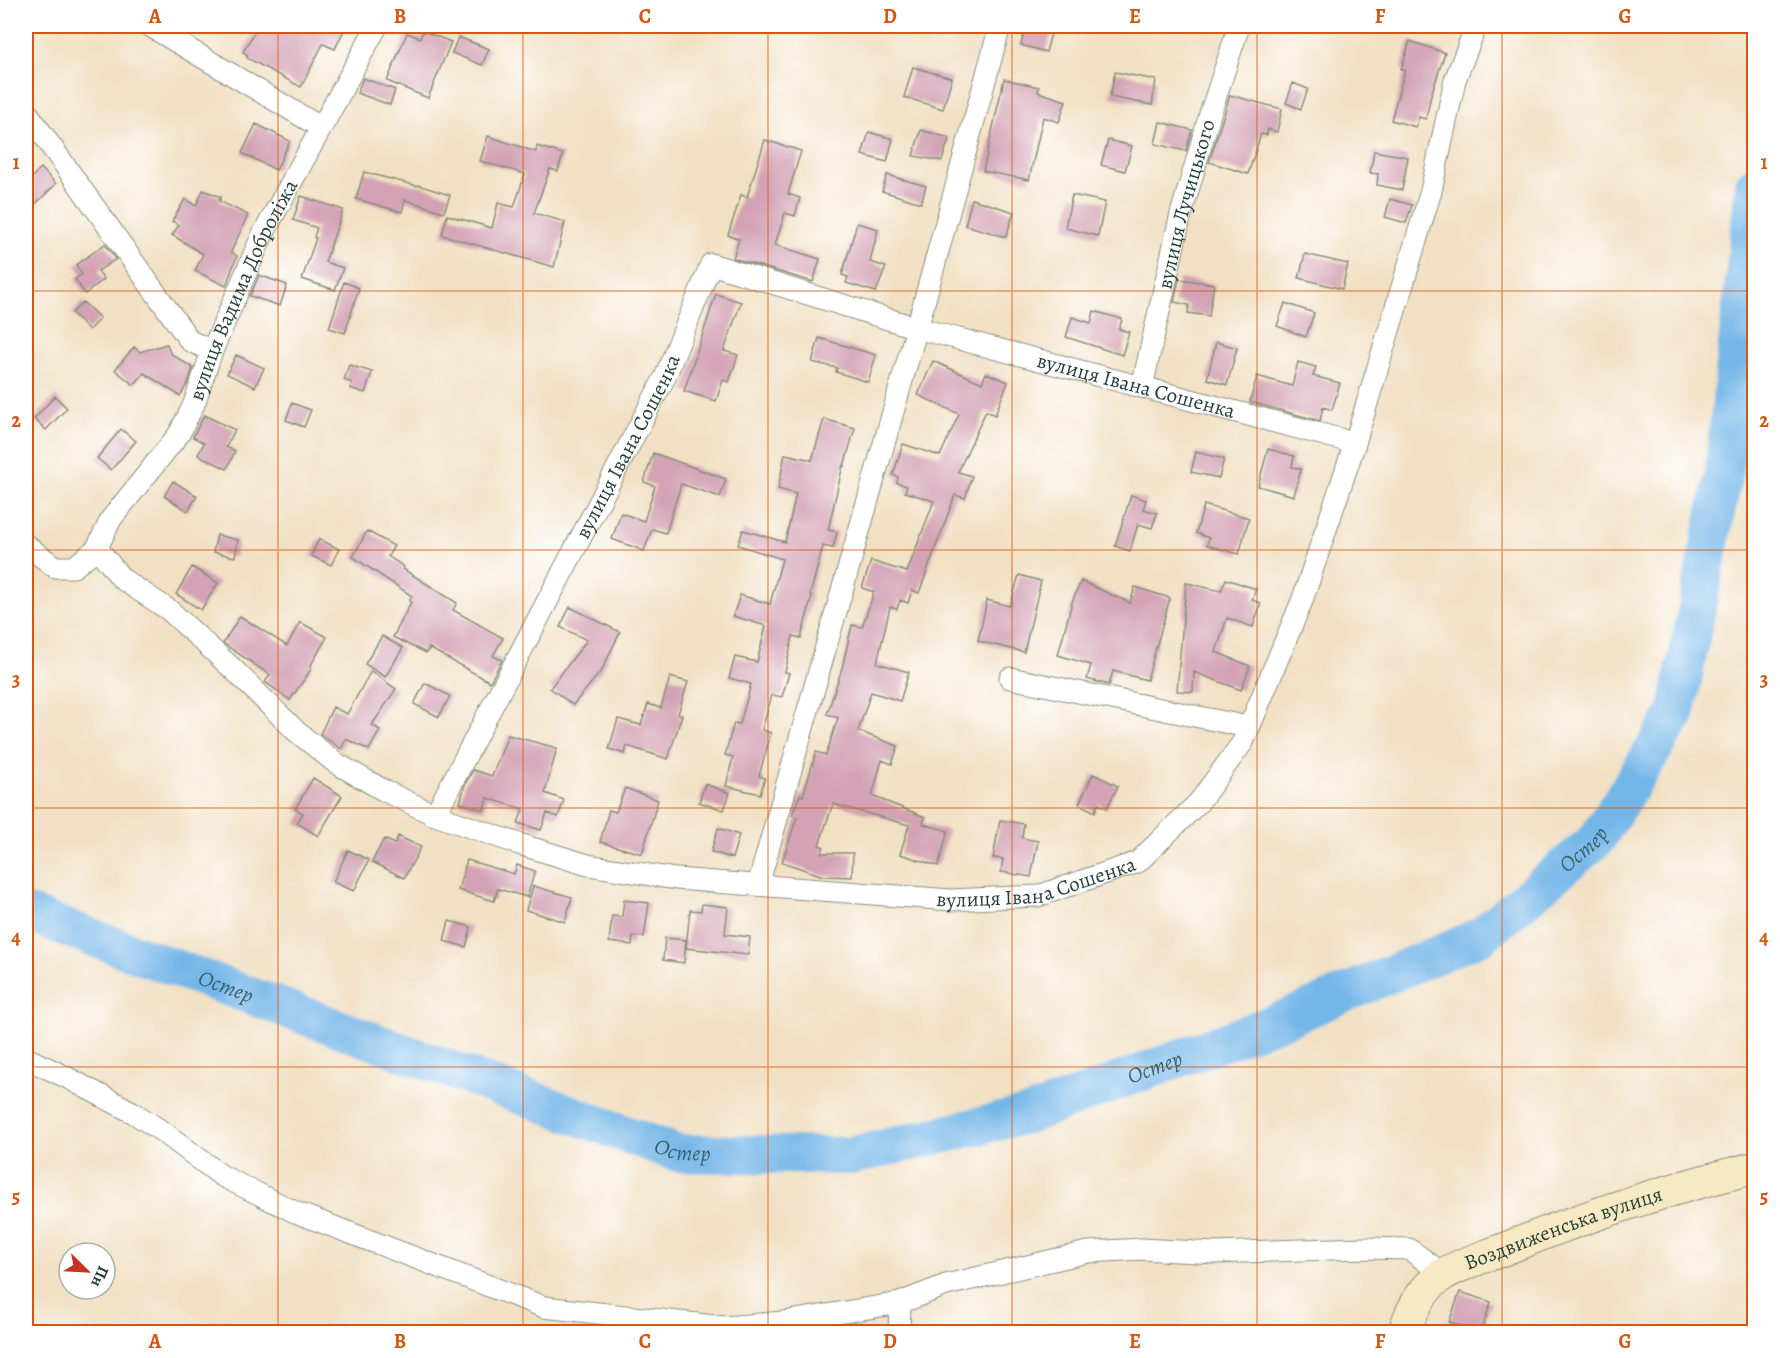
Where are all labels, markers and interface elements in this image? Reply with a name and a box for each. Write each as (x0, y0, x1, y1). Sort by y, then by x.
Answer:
text: A (148, 3, 162, 30)
text: B (394, 3, 406, 30)
text: C (639, 3, 651, 30)
text: D (883, 3, 897, 30)
text: E (1129, 3, 1141, 30)
text: F (1375, 3, 1386, 30)
text: G (1618, 3, 1632, 30)
street label: вулиця Лучицького (1150, 116, 1222, 292)
text: 1 (12, 149, 20, 176)
text: 1 (1760, 149, 1768, 176)
street label: вулиця Вадима Доброліжа (182, 174, 304, 404)
street label: вулиця Івана Сошенка (1034, 346, 1239, 425)
street label: вулиця Івана Сошенка (569, 350, 687, 543)
text: 2 (11, 407, 21, 434)
text: 2 (1759, 407, 1769, 434)
text: 3 (12, 666, 20, 693)
text: 3 (1760, 666, 1768, 693)
water label: Остер (1553, 821, 1616, 880)
street label: вулиця Івана Сошенка (935, 850, 1140, 914)
text: 4 (11, 924, 21, 951)
text: 4 (1759, 924, 1769, 951)
water label: Остер (194, 963, 258, 1011)
water label: Остер (1123, 1044, 1187, 1092)
water label: Остер (650, 1131, 711, 1169)
street label: Воздвиженська вулиця (1460, 1180, 1666, 1277)
text: 5 (12, 1183, 20, 1210)
text: 5 (1760, 1183, 1768, 1210)
north arrow (57, 1241, 117, 1301)
text: Пн (85, 1263, 114, 1291)
text: A (148, 1328, 162, 1355)
text: B (394, 1328, 406, 1355)
text: C (639, 1328, 651, 1355)
text: D (883, 1328, 897, 1355)
text: E (1129, 1328, 1141, 1355)
text: F (1375, 1328, 1386, 1355)
text: G (1618, 1328, 1632, 1355)

